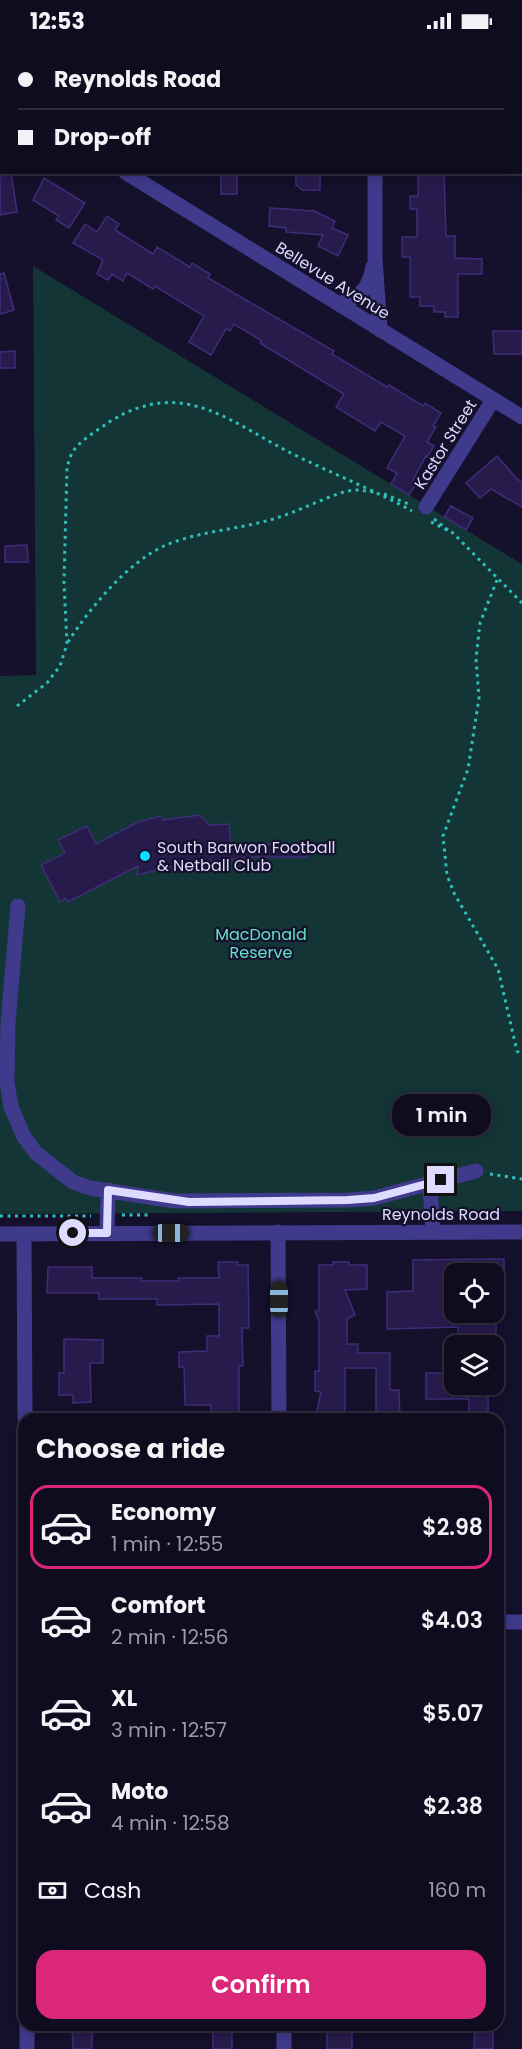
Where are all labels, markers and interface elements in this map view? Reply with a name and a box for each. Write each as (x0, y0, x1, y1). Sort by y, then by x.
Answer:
text: 12:53 (30, 6, 85, 37)
text: Reynolds Road (54, 64, 221, 95)
text: Drop-off (54, 122, 151, 153)
street label: Bellevue Avenue (271, 236, 394, 325)
street label: Kastor Street (409, 395, 482, 494)
place label: South Barwon Football & Netball Club (157, 836, 336, 877)
marker: South Barwon Football & Netball Club (138, 849, 152, 863)
park label: MacDonald Reserve (215, 923, 307, 964)
callout: 1 min (392, 1093, 490, 1135)
text: 1 min (416, 1101, 467, 1129)
route end (427, 1166, 454, 1193)
street label: Reynolds Road (382, 1203, 500, 1226)
route start (59, 1219, 86, 1246)
car (153, 1224, 189, 1242)
map controls (444, 1263, 504, 1395)
button: locate (444, 1263, 504, 1323)
car (270, 1281, 288, 1317)
button: layers (444, 1335, 504, 1395)
text: Choose a ride (36, 1430, 225, 1467)
text: Economy (111, 1497, 216, 1528)
icon: car (39, 1500, 93, 1554)
text: $2.98 (422, 1512, 483, 1543)
text: 1 min · 12:55 (111, 1530, 223, 1558)
text: Comfort (111, 1590, 205, 1621)
icon: car (39, 1593, 93, 1647)
text: $4.03 (421, 1605, 483, 1636)
text: 2 min · 12:56 (111, 1623, 229, 1651)
text: XL (111, 1683, 137, 1714)
icon: car (39, 1686, 93, 1740)
text: $5.07 (422, 1698, 483, 1729)
text: 3 min · 12:57 (111, 1716, 227, 1744)
text: Moto (111, 1776, 168, 1807)
icon: car (39, 1779, 93, 1833)
text: $2.38 (423, 1791, 483, 1822)
text: 4 min · 12:58 (111, 1809, 230, 1837)
icon: cash (36, 1874, 69, 1907)
text: Cash (84, 1875, 141, 1906)
text: 160 m (428, 1876, 486, 1904)
button: Confirm (36, 1950, 486, 2019)

